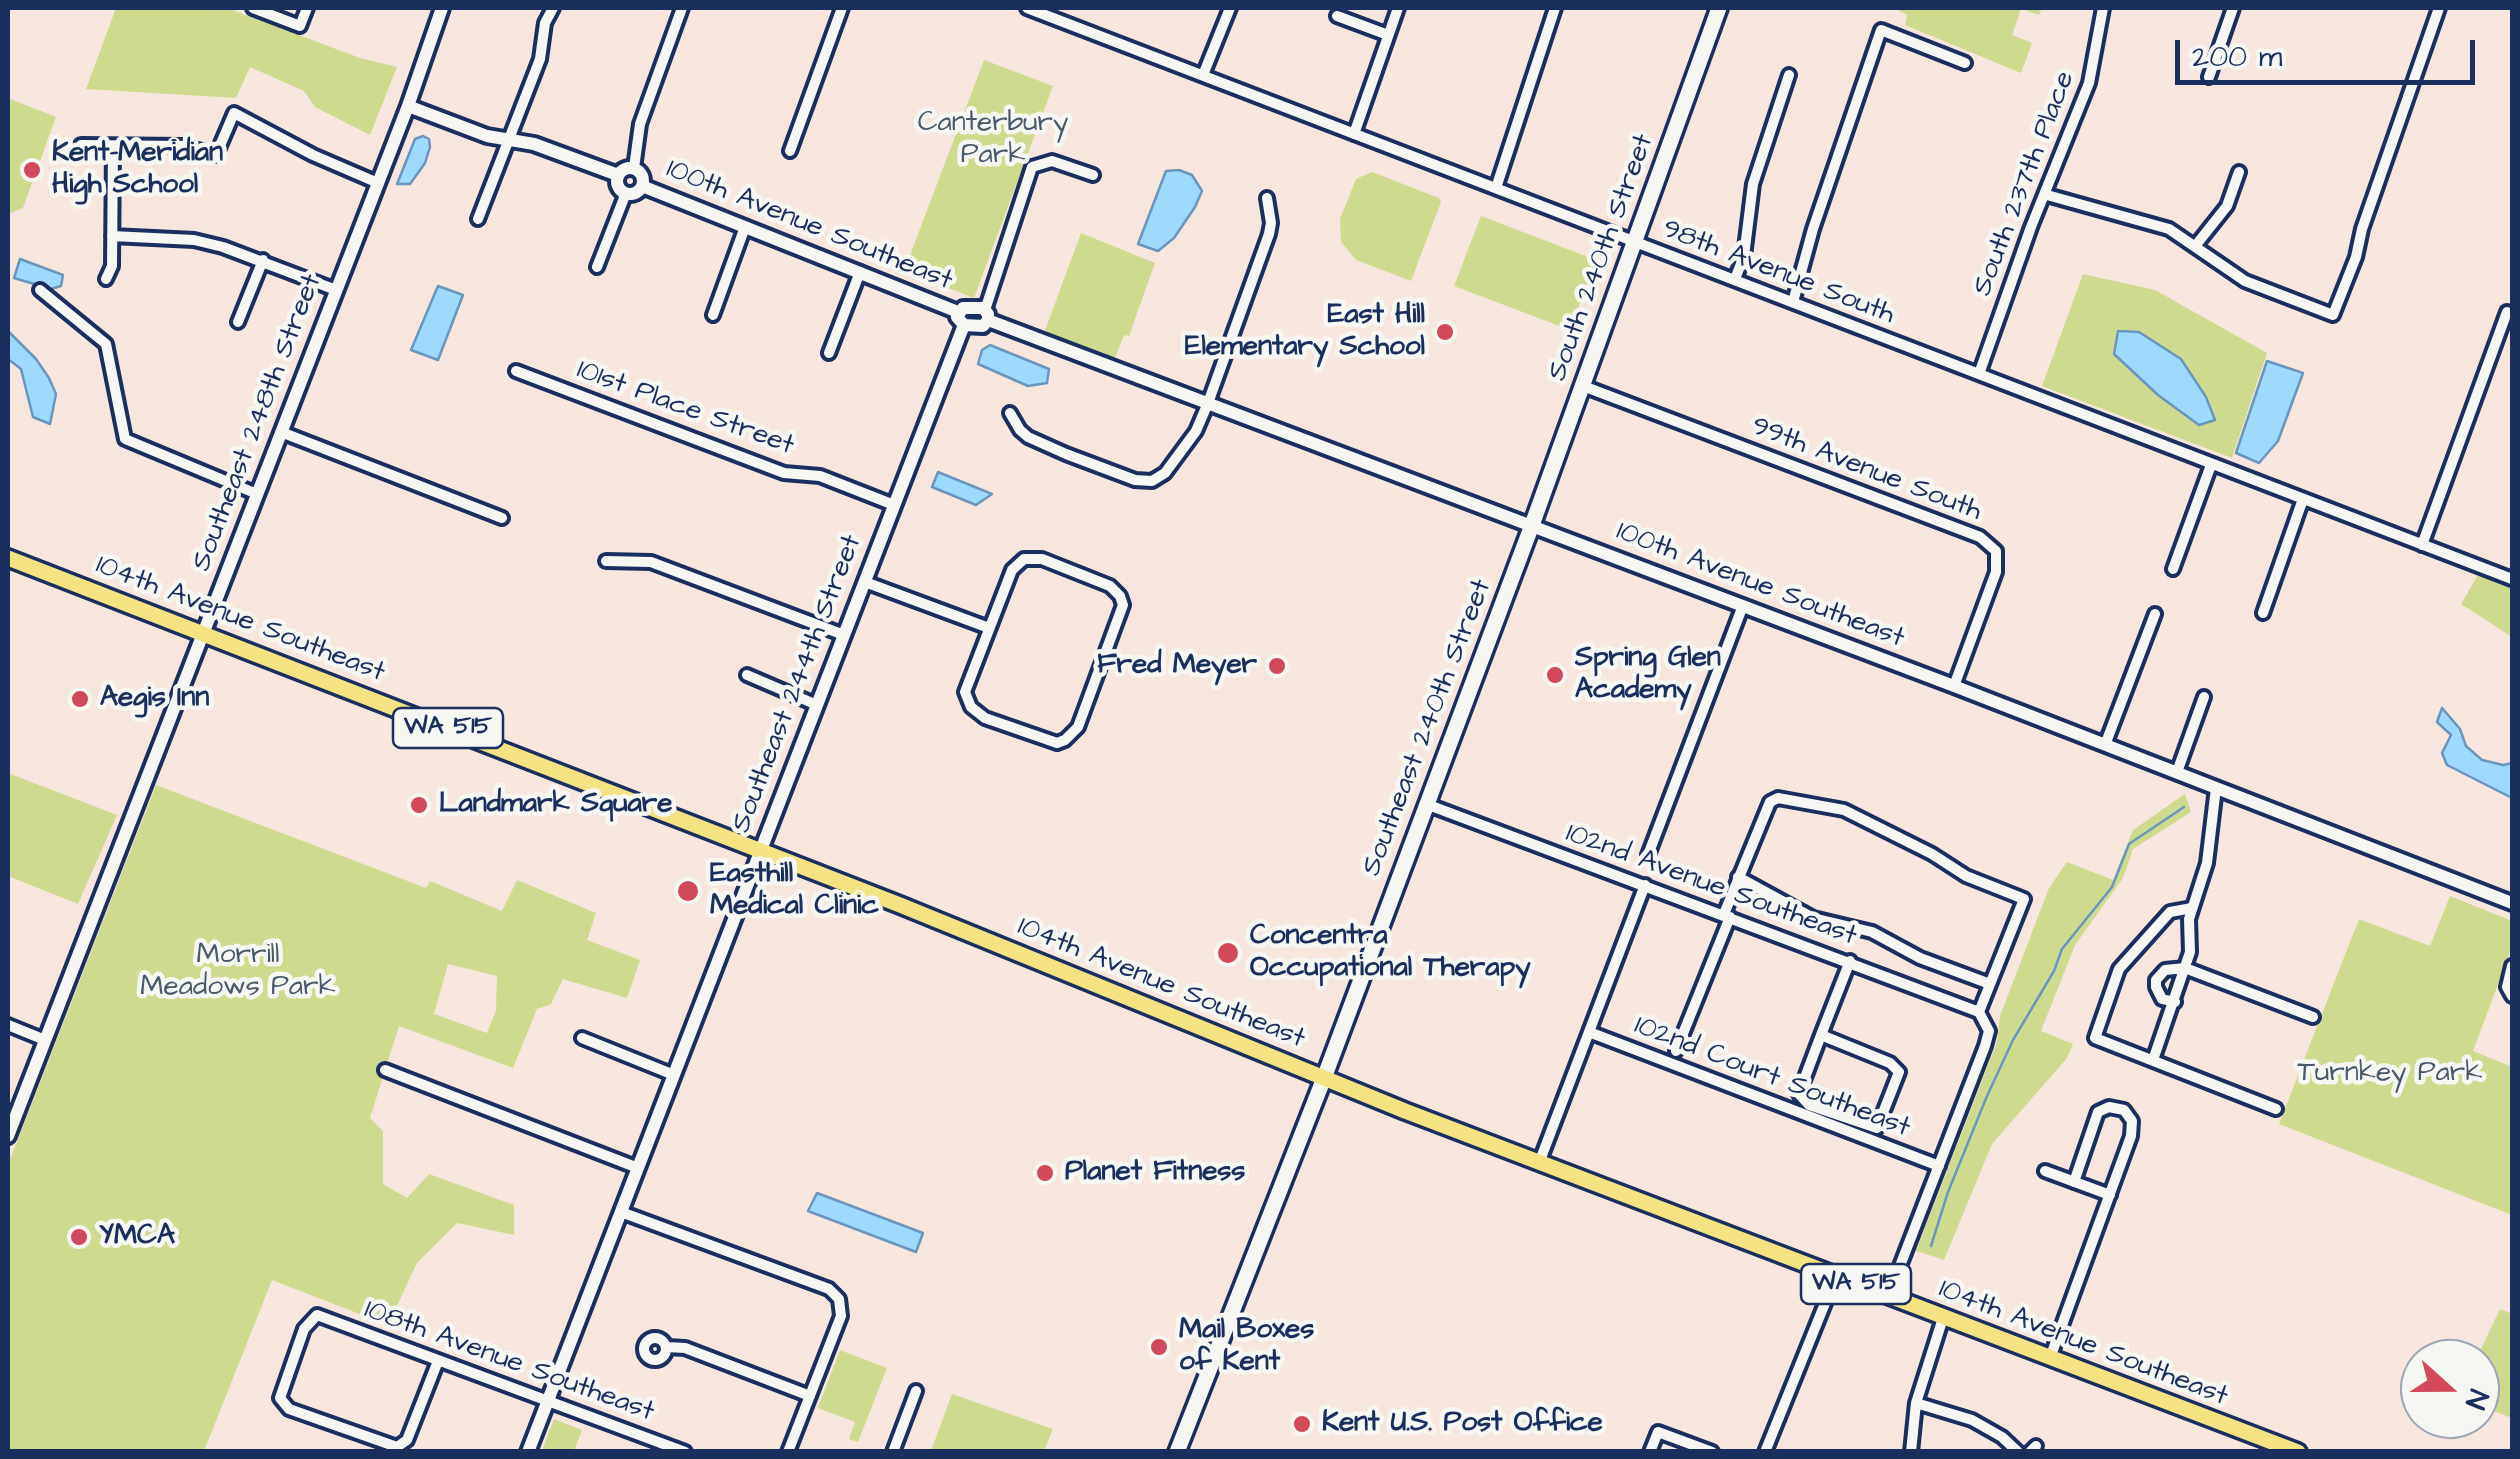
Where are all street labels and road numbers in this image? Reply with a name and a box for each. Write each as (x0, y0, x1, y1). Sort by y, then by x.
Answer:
street label: South 237th Place (1967, 67, 2083, 301)
street label: South 240th Street (1542, 130, 1662, 386)
street label: 100th Avenue Southeast (661, 153, 957, 299)
street label: 98th Avenue South (1657, 213, 1899, 333)
street label: Southeast 248th Street (186, 270, 330, 576)
street label: 101st Place Street (572, 354, 798, 464)
street label: 99th Avenue South (1746, 411, 1986, 529)
street label: 100th Avenue Southeast (1611, 516, 1909, 656)
street label: Southeast 244th Street (726, 530, 870, 838)
street label: 104th Avenue Southeast (91, 549, 389, 691)
street label: Southeast 240th Street (1356, 575, 1500, 881)
road number: WA 515 (393, 708, 503, 748)
street label: 102nd Avenue Southeast (1561, 818, 1861, 954)
street label: 104th Avenue Southeast (1012, 911, 1310, 1057)
street label: 102nd Court Southeast (1629, 1010, 1915, 1146)
road number: WA 515 (1801, 1264, 1911, 1304)
street label: 104th Avenue Southeast (1934, 1273, 2232, 1415)
street label: 108th Avenue Southeast (360, 1294, 658, 1430)

